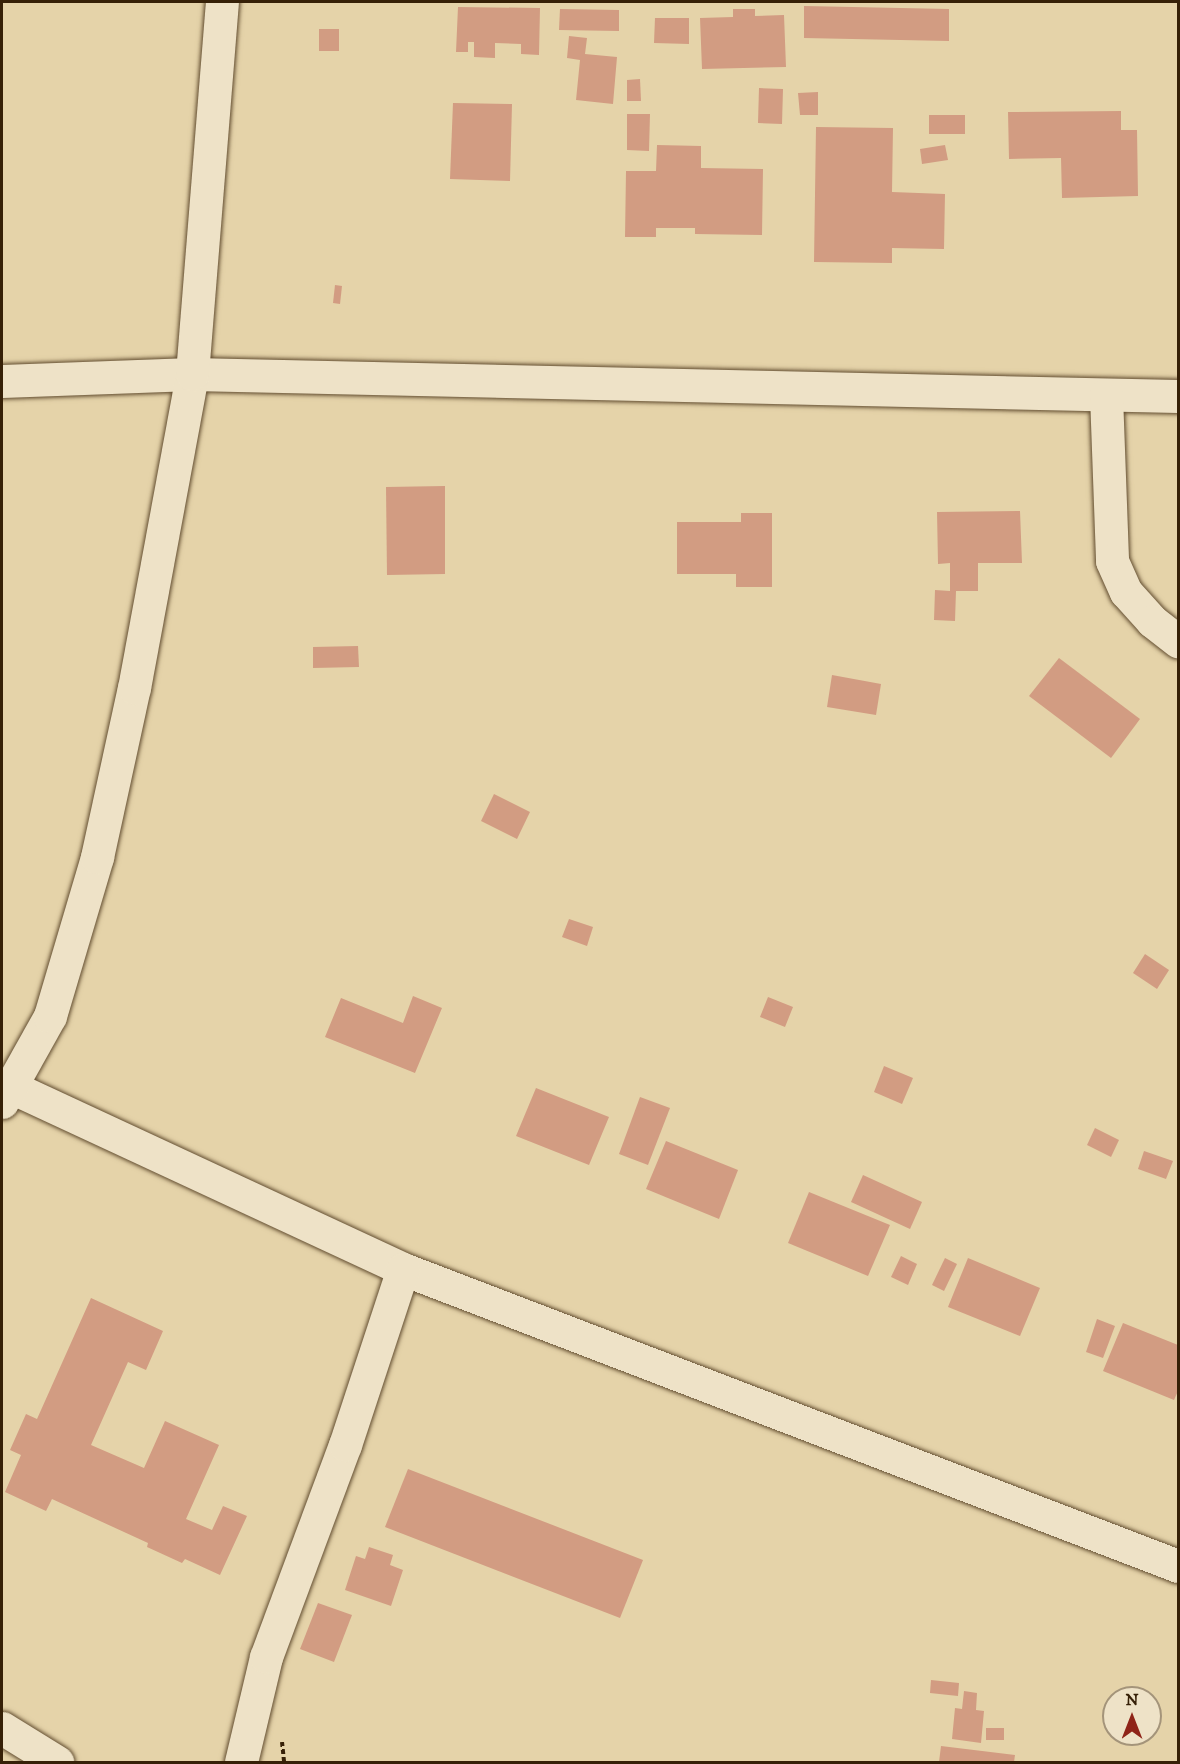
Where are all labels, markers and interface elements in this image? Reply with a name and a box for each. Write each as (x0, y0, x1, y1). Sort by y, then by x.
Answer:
north arrow (1102, 1686, 1162, 1746)
text: N (1125, 1690, 1139, 1710)

